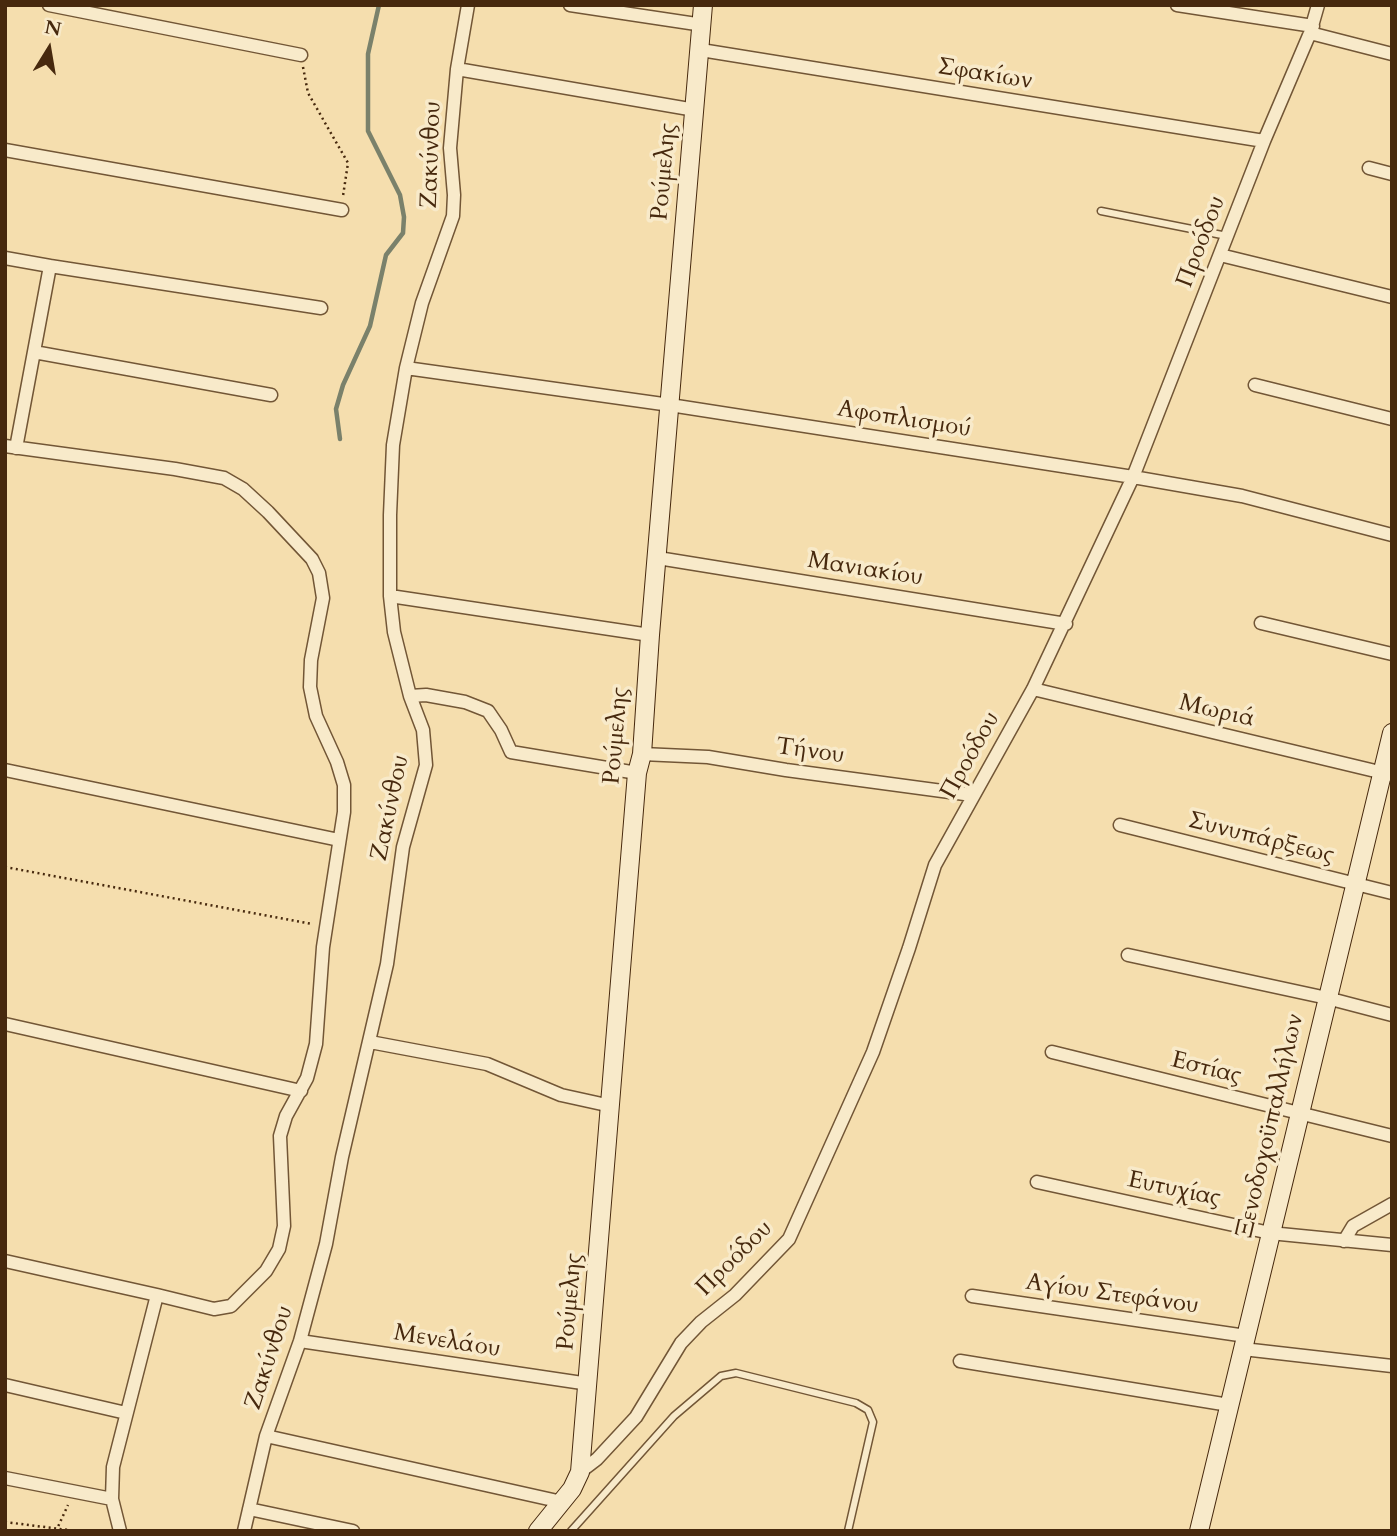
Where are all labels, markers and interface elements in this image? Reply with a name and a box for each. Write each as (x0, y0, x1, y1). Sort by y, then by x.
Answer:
north arrow (14, 14, 84, 84)
text: N (42, 14, 64, 43)
street label: Σφακίων (936, 53, 1034, 97)
street label: Ζακύνθου (416, 101, 448, 209)
street label: Ρούμελης (646, 122, 684, 222)
street label: Προόδου (1171, 192, 1233, 292)
street label: Αφοπλισμού (835, 395, 973, 445)
street label: Μανιακίου (805, 547, 925, 593)
street label: Ρούμελης (598, 686, 636, 786)
street label: Μωριά (1176, 689, 1258, 735)
street label: Προόδου (935, 707, 1007, 805)
street label: Τήνου (774, 733, 846, 771)
street label: Ζακύνθου (366, 752, 416, 864)
street label: Συνυπάρξεως (1185, 807, 1337, 871)
street label: Ξενοδοχοϋπαλλήλων (1231, 1011, 1311, 1241)
street label: Εστίας (1168, 1046, 1244, 1092)
street label: Ευτυχίας (1125, 1166, 1223, 1214)
street label: Προόδου (691, 1215, 779, 1303)
street label: Ρούμελης (552, 1252, 590, 1352)
street label: Αγίου Στεφάνου (1024, 1269, 1200, 1321)
street label: Ζακύνθου (240, 1302, 300, 1414)
street label: Μενελάου (392, 1319, 502, 1365)

